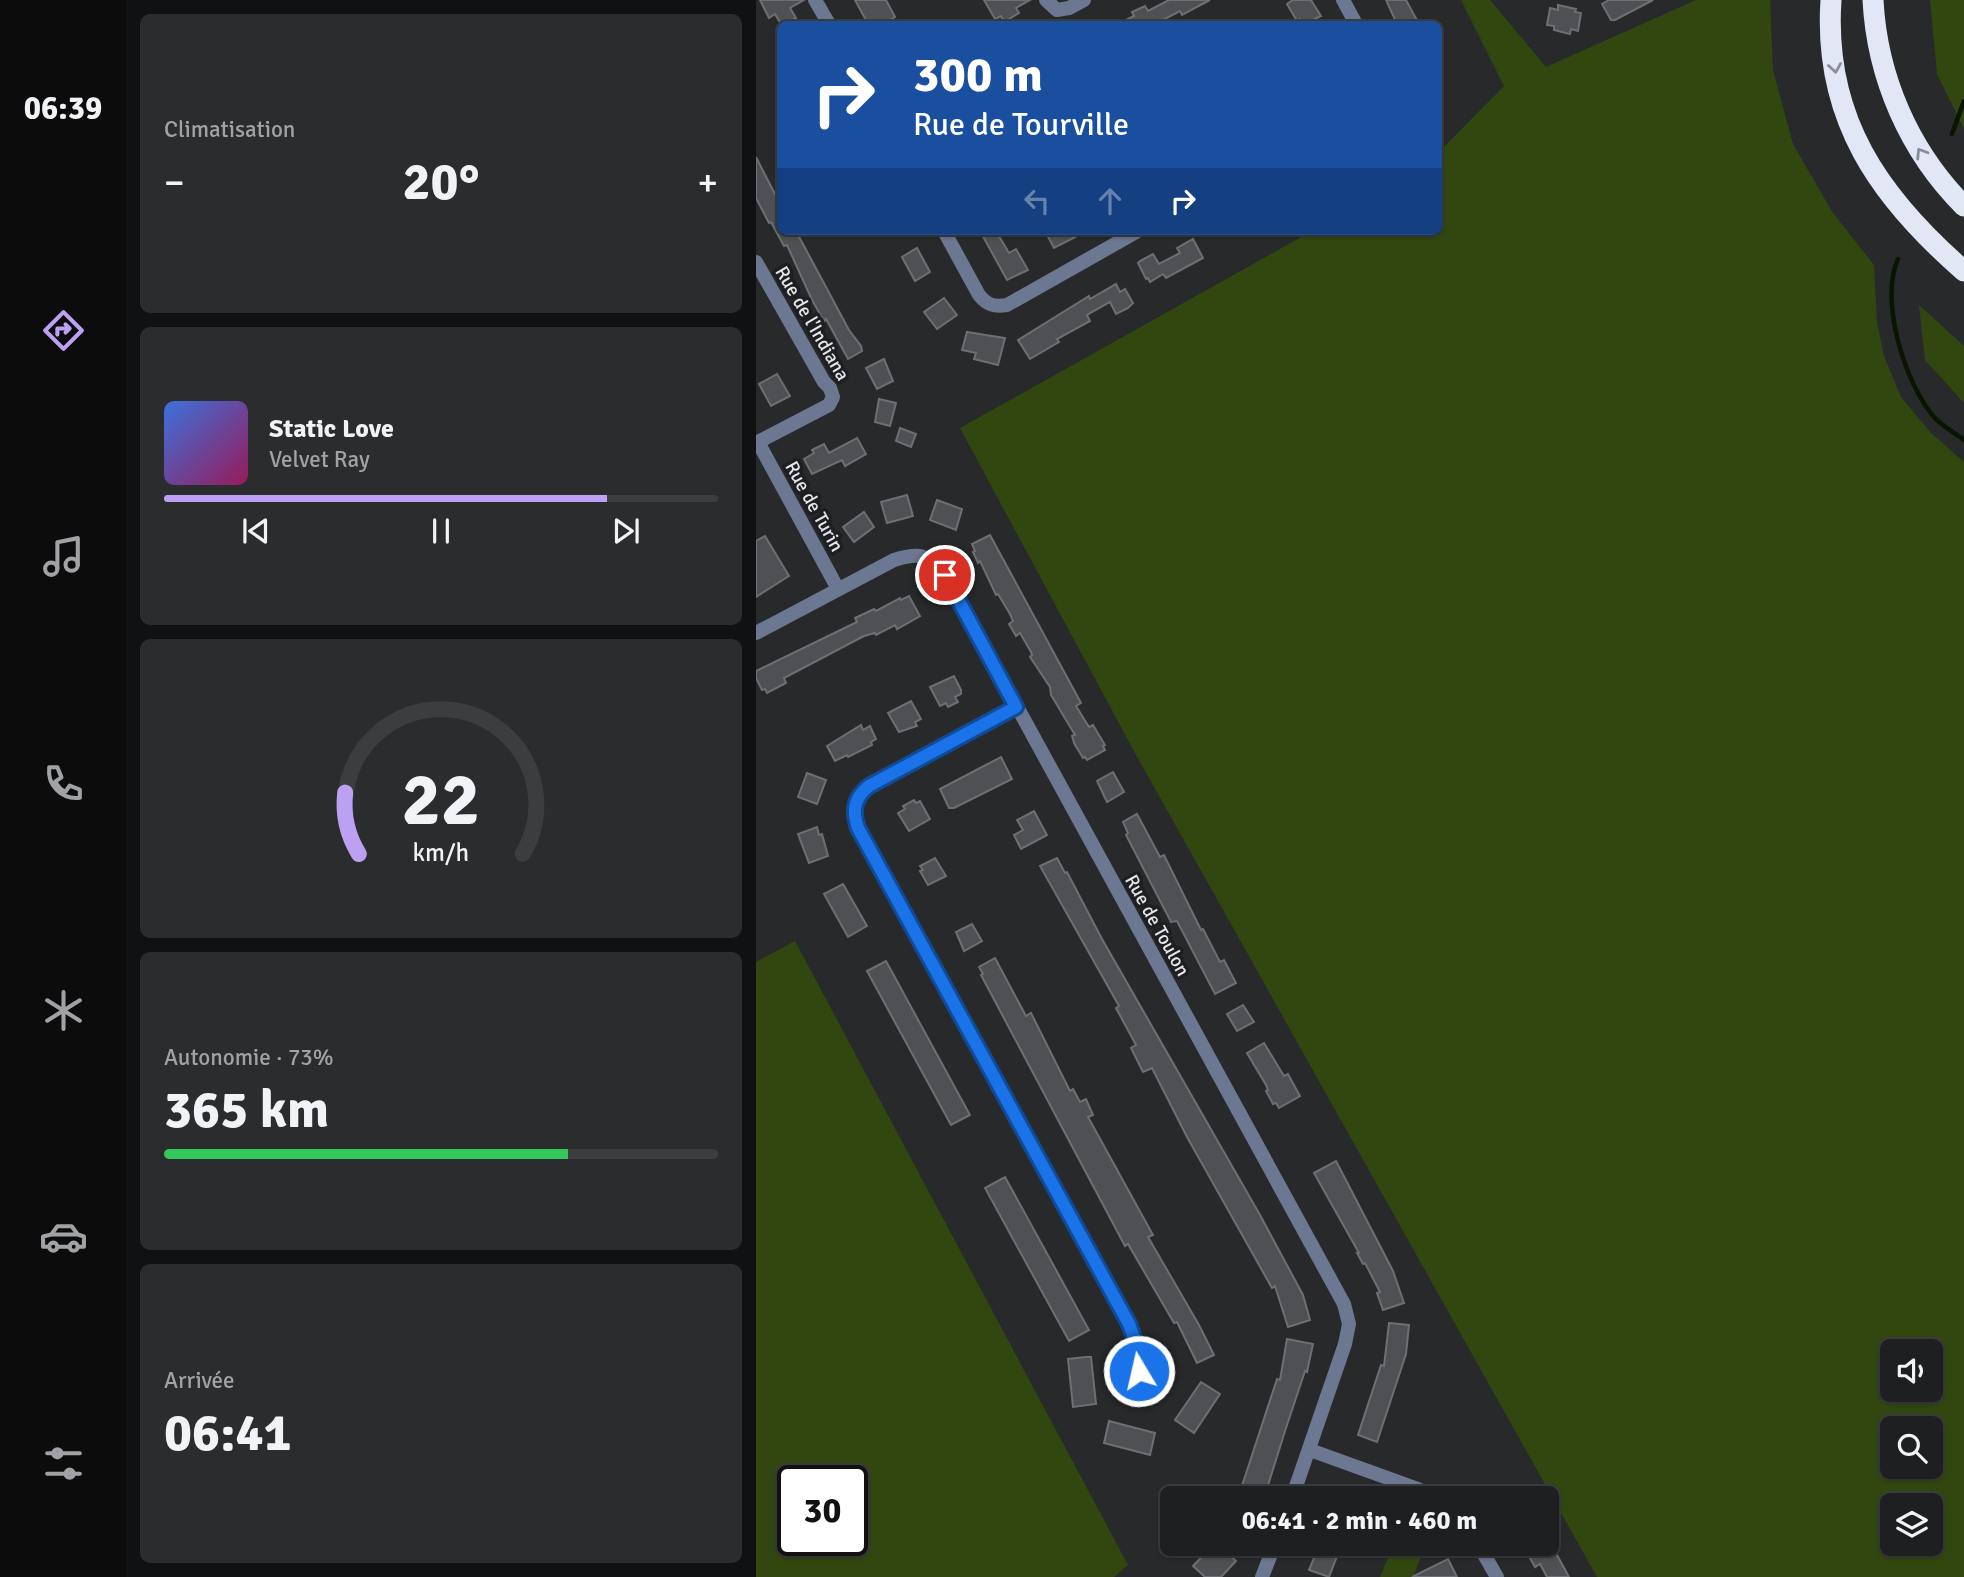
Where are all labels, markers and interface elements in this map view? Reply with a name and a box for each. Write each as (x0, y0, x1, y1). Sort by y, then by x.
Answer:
text: 300 m (913, 45, 1043, 105)
icon: right (798, 49, 889, 140)
one-way arrow (1827, 62, 1842, 74)
text: 06:39 (24, 89, 102, 128)
text: Rue de Tourville (913, 105, 1129, 144)
text: Climatisation (164, 115, 295, 144)
one-way arrow (1917, 147, 1930, 160)
text: 20° (403, 150, 479, 214)
text: − (164, 159, 185, 206)
text: + (697, 159, 718, 206)
icon: left (1018, 182, 1056, 220)
icon: ahead (1091, 182, 1129, 220)
icon: right (1164, 182, 1202, 220)
street label: Rue de l'Indiana (770, 262, 855, 385)
icon: directions (39, 306, 88, 355)
text: Static Love (269, 413, 394, 445)
text: Velvet Ray (269, 445, 370, 474)
street label: Rue de Turin (779, 457, 849, 556)
icon: previous (237, 512, 275, 550)
icon: pause (422, 512, 460, 550)
icon: next (607, 512, 645, 550)
icon: music (39, 532, 88, 581)
pin (915, 545, 975, 605)
icon: arrive (926, 556, 964, 594)
text: 22 (402, 757, 480, 846)
icon: phone (39, 759, 88, 808)
text: km/h (413, 837, 469, 868)
street label: Rue de Toulon (1119, 870, 1195, 980)
icon: climate (39, 986, 88, 1035)
text: Autonomie · 73% (164, 1043, 334, 1072)
text: 365 km (164, 1078, 329, 1142)
icon: car (39, 1212, 88, 1261)
position arrow (1102, 1334, 1176, 1408)
map controls (1880, 1339, 1943, 1556)
button: sound (1880, 1339, 1943, 1402)
text: Arrivée (164, 1366, 235, 1395)
text: 06:41 (164, 1401, 292, 1465)
button: search (1880, 1416, 1943, 1479)
icon: filters (39, 1439, 88, 1488)
speed limit sign: 30 (777, 1465, 868, 1556)
button: layers (1880, 1493, 1943, 1556)
text: 06:41 · 2 min · 460 m (1242, 1505, 1477, 1537)

